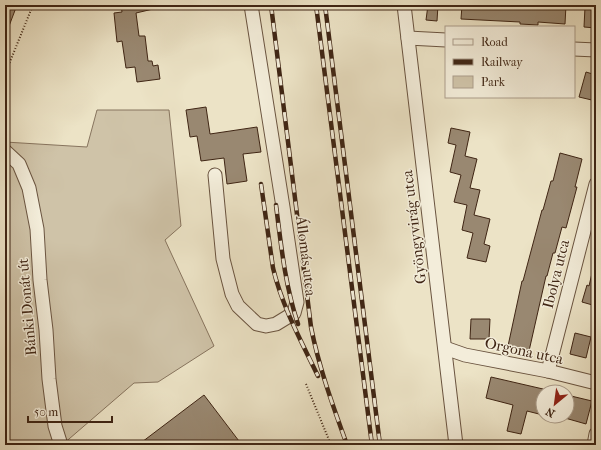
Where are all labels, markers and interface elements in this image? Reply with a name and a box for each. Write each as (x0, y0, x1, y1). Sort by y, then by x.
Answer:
legend (445, 26, 575, 98)
text: Road (481, 35, 508, 49)
text: Railway (481, 55, 523, 69)
text: Park (481, 75, 506, 89)
street label: Gyöngyvirág utca (398, 168, 430, 285)
street label: Állomás utca (292, 214, 320, 298)
street label: Ibolya utca (539, 237, 573, 310)
street label: Bánki Donát út (14, 257, 40, 356)
street label: Orgona utca (483, 334, 566, 368)
north arrow (535, 384, 575, 424)
scale bar (28, 398, 112, 424)
text: N (543, 404, 557, 420)
text: 50 m (34, 405, 58, 419)

